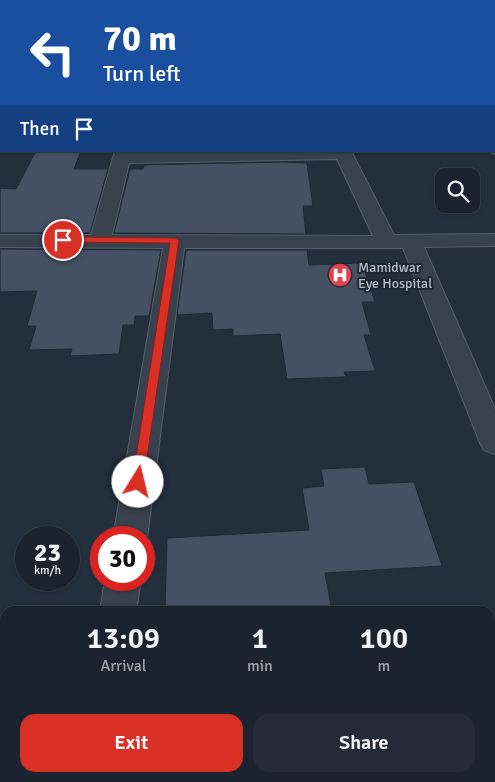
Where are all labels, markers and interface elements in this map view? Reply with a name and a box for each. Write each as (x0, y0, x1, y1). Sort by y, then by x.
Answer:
text: 70 m (103, 17, 177, 60)
icon: left (20, 20, 85, 85)
text: Turn left (103, 60, 181, 87)
icon: arrive (70, 115, 98, 143)
text: Then (20, 117, 60, 141)
map controls (435, 168, 480, 213)
button: search (435, 168, 480, 213)
pin (42, 219, 84, 261)
icon: arrive (49, 226, 77, 254)
place label: Mamidwar Eye Hospital (358, 259, 432, 292)
hospital icon: Mamidwar Eye Hospital (327, 262, 353, 288)
position arrow (111, 455, 163, 507)
speed limit sign: 30 (90, 526, 155, 591)
text: 23 (34, 537, 61, 568)
text: km/h (34, 563, 61, 578)
text: 13:09 (87, 620, 160, 657)
text: 1 (252, 620, 268, 657)
text: 100 (360, 620, 408, 657)
text: Arrival (100, 656, 146, 676)
text: min (247, 656, 273, 676)
text: m (377, 656, 390, 676)
button: Exit (20, 714, 243, 772)
button: Share (253, 714, 475, 772)

